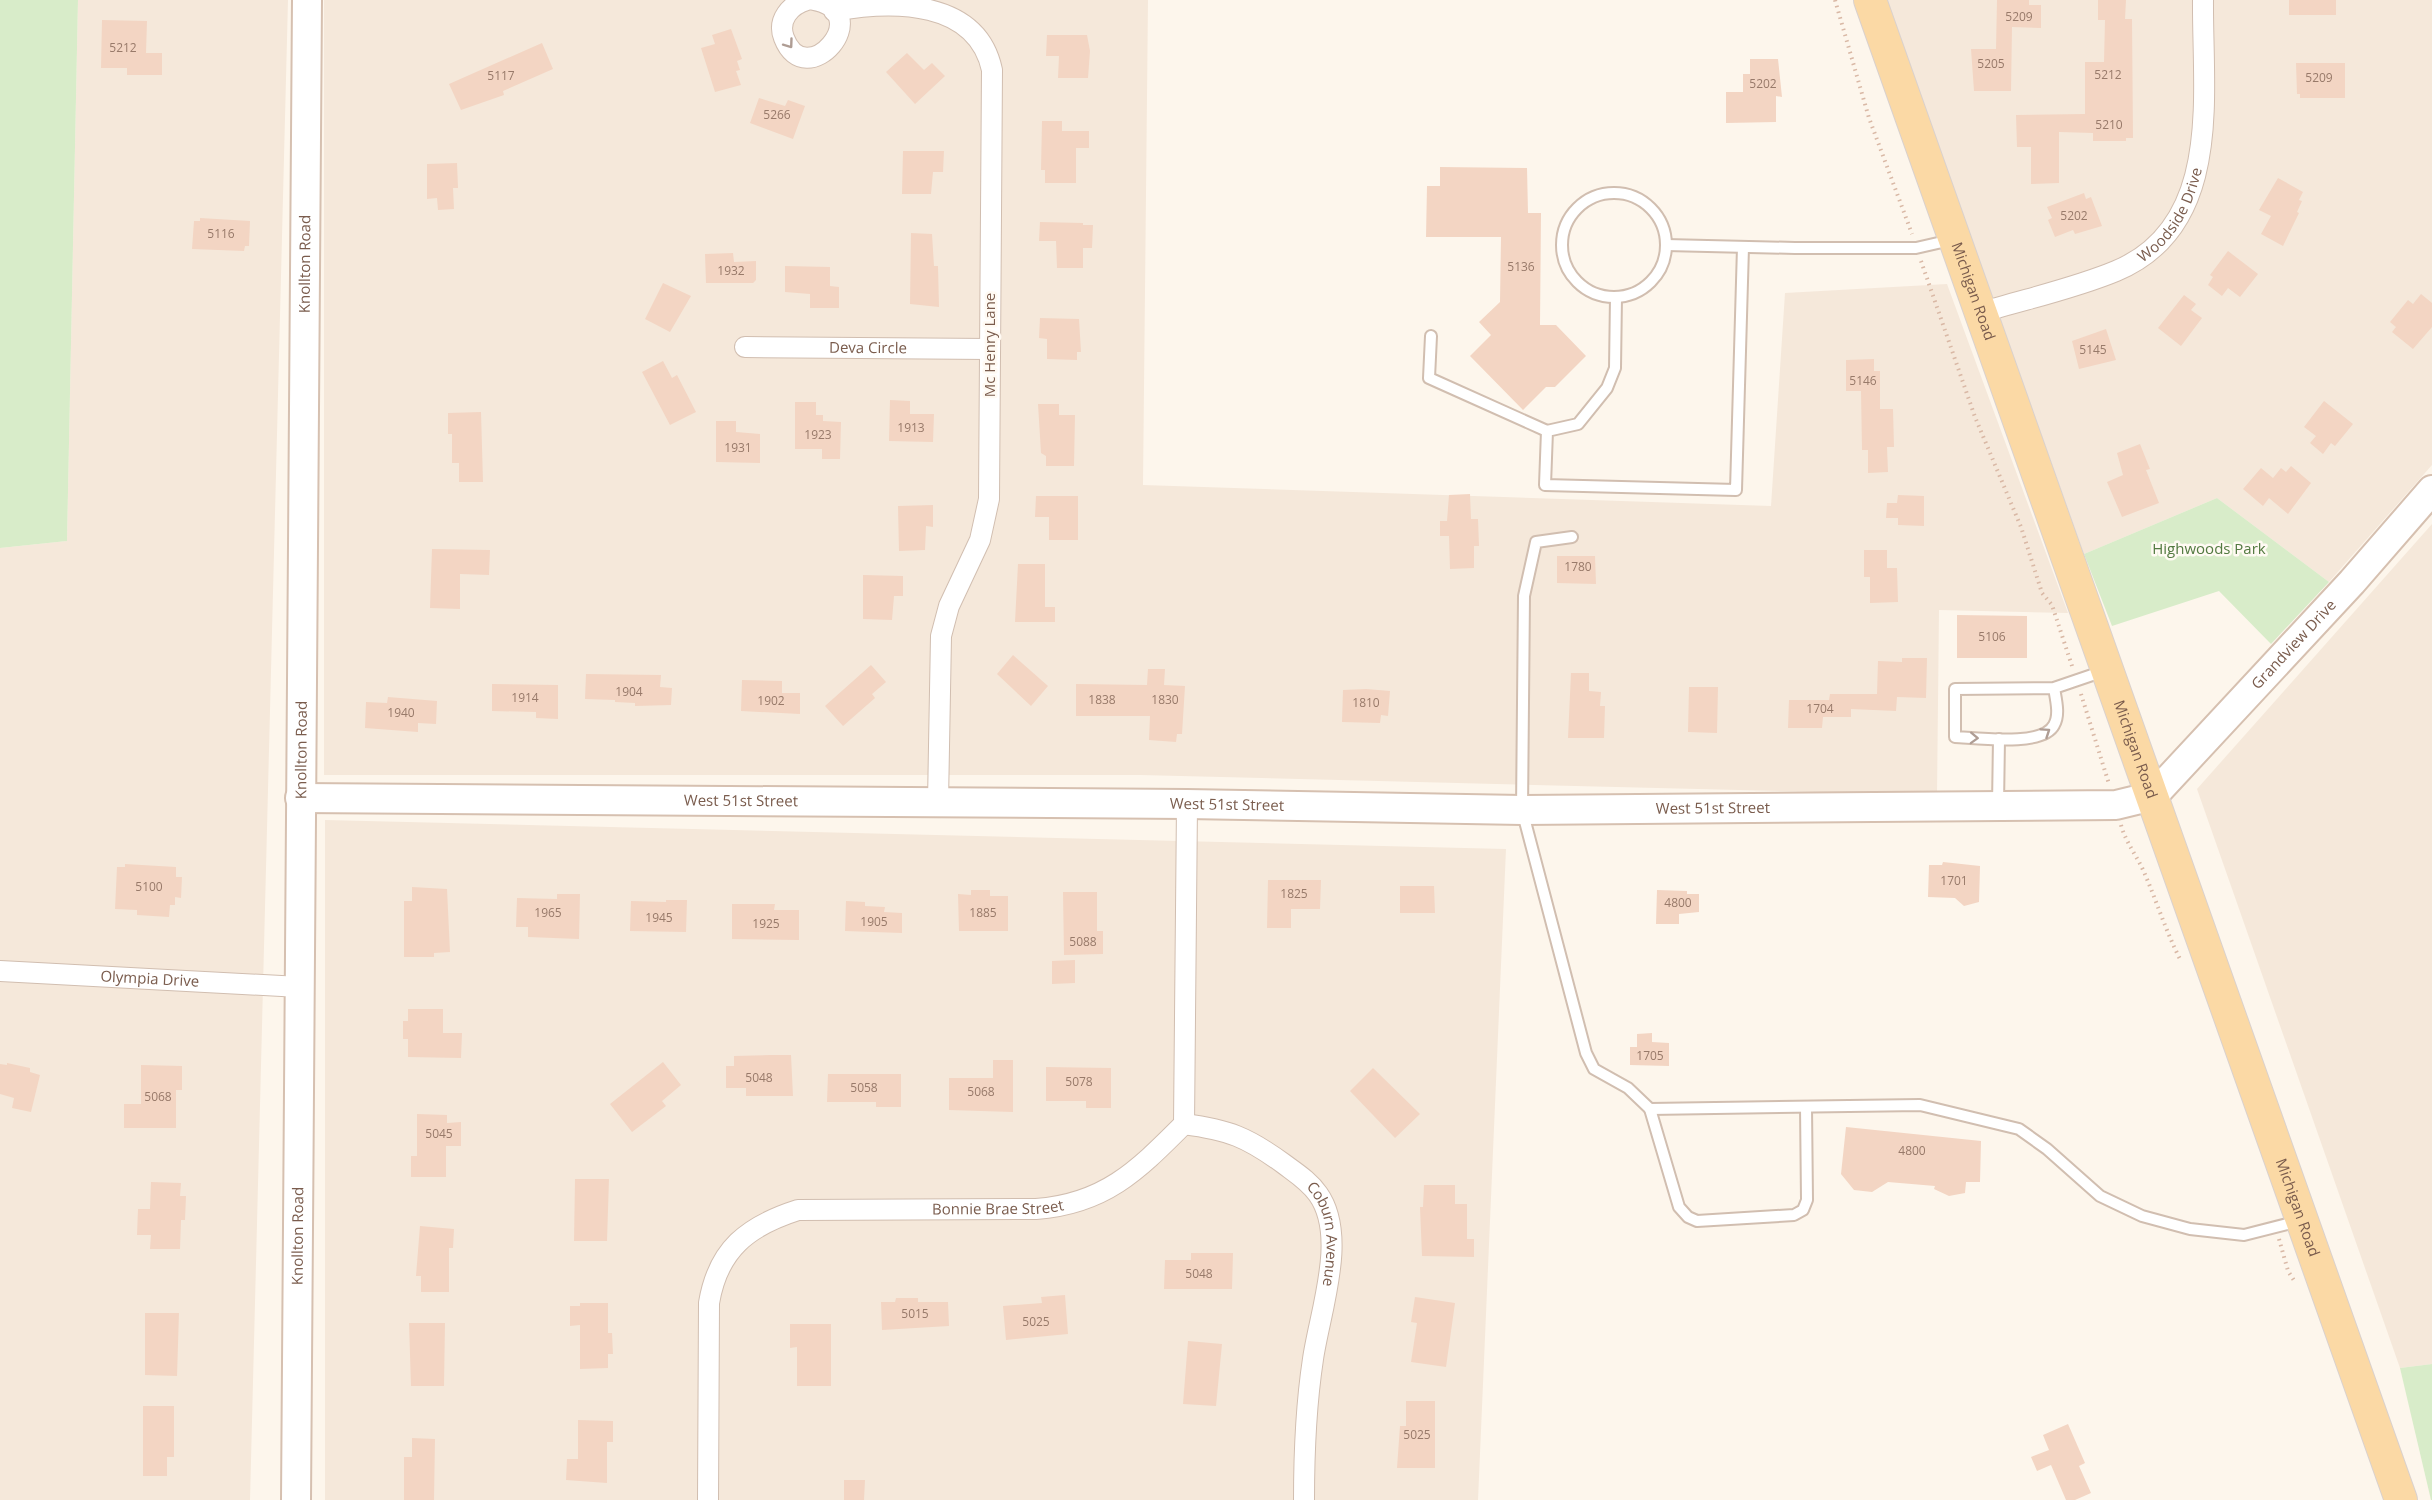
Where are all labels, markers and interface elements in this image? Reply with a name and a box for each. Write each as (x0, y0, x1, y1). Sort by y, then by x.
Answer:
house number: 5209 (2005, 8, 2033, 25)
one-way arrow (782, 37, 793, 48)
house number: 5212 (109, 39, 137, 56)
house number: 5205 (1977, 55, 2005, 72)
house number: 5212 (2094, 66, 2122, 83)
house number: 5117 (487, 67, 515, 84)
house number: 5209 (2305, 69, 2333, 86)
house number: 5202 (1749, 75, 1777, 92)
house number: 5266 (763, 106, 791, 123)
house number: 5210 (2095, 116, 2123, 133)
street label: Woodside Drive (2133, 165, 2206, 266)
house number: 5202 (2060, 207, 2088, 224)
street label: Knollton Road (294, 215, 314, 313)
house number: 5116 (207, 225, 235, 242)
street label: Michigan Road (1947, 239, 2001, 343)
house number: 5136 (1507, 258, 1535, 275)
house number: 1932 (717, 262, 745, 279)
street label: Mc Henry Lane (979, 293, 999, 397)
street label: Deva Circle (829, 337, 907, 357)
house number: 5145 (2079, 341, 2107, 358)
house number: 5146 (1849, 372, 1877, 389)
house number: 1913 (897, 419, 925, 436)
house number: 1923 (804, 426, 832, 443)
house number: 1931 (724, 439, 752, 456)
park label: Highwoods Park (2152, 538, 2266, 558)
house number: 1780 (1564, 558, 1592, 575)
street label: Grandview Drive (2246, 595, 2340, 693)
house number: 5106 (1978, 628, 2006, 645)
house number: 1904 (615, 683, 643, 700)
house number: 1914 (511, 689, 539, 706)
house number: 1838 (1088, 691, 1116, 708)
house number: 1830 (1151, 691, 1179, 708)
house number: 1902 (757, 692, 785, 709)
house number: 1810 (1352, 694, 1380, 711)
street label: Michigan Road (2110, 697, 2163, 801)
house number: 1704 (1806, 700, 1834, 717)
street label: Knollton Road (290, 701, 311, 799)
house number: 1940 (387, 704, 415, 721)
one-way arrow (2039, 728, 2050, 739)
one-way arrow (1970, 731, 1979, 744)
street label: West 51st Street (684, 790, 798, 810)
street label: West 51st Street (1170, 793, 1284, 815)
street label: West 51st Street (1656, 797, 1770, 818)
house number: 1701 (1940, 872, 1968, 889)
house number: 5100 (135, 878, 163, 895)
house number: 1825 (1280, 885, 1308, 902)
house number: 4800 (1664, 894, 1692, 911)
house number: 1965 (534, 904, 562, 921)
house number: 1885 (969, 904, 997, 921)
house number: 1945 (645, 909, 673, 926)
house number: 1905 (860, 913, 888, 930)
house number: 1925 (752, 915, 780, 932)
house number: 5088 (1069, 933, 1097, 950)
street label: Olympia Drive (100, 965, 200, 991)
house number: 1705 (1636, 1047, 1664, 1064)
house number: 5048 (745, 1069, 773, 1086)
house number: 5078 (1065, 1073, 1093, 1090)
house number: 5058 (850, 1079, 878, 1096)
house number: 5068 (967, 1083, 995, 1100)
house number: 5068 (144, 1088, 172, 1105)
house number: 5045 (425, 1125, 453, 1142)
house number: 4800 (1898, 1142, 1926, 1159)
street label: Michigan Road (2272, 1155, 2325, 1259)
street label: Coburn Avenue (1303, 1177, 1343, 1288)
street label: Knollton Road (287, 1187, 307, 1285)
street label: Bonnie Brae Street (932, 1194, 1065, 1218)
house number: 5048 (1185, 1265, 1213, 1282)
house number: 5015 (901, 1305, 929, 1322)
house number: 5025 (1022, 1313, 1050, 1330)
house number: 5025 (1403, 1426, 1431, 1443)

